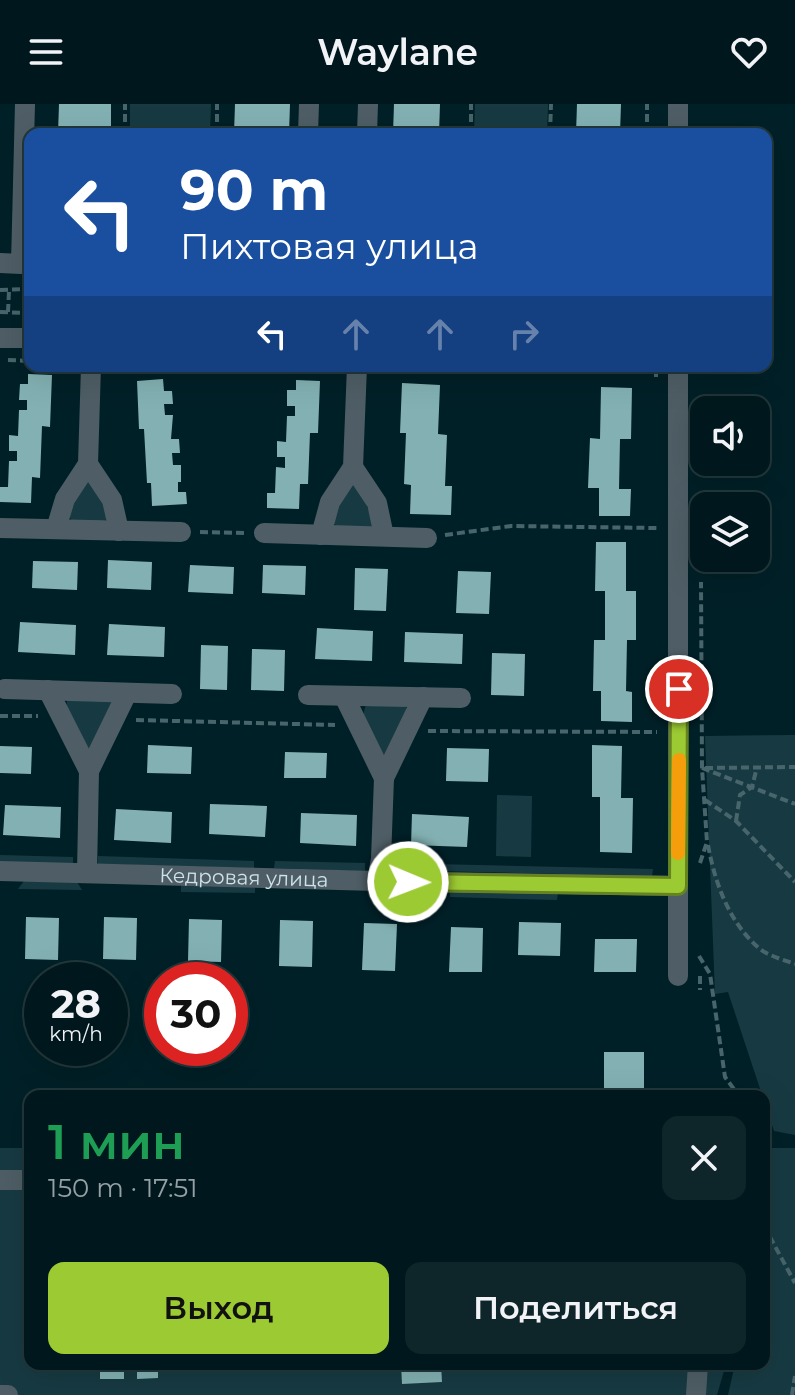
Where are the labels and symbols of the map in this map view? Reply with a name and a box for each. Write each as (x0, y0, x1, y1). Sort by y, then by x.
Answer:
pin (645, 655, 713, 723)
position arrow (366, 840, 450, 924)
street label: Кедровая улица (159, 863, 329, 892)
speed limit sign: 30 (144, 962, 248, 1066)

